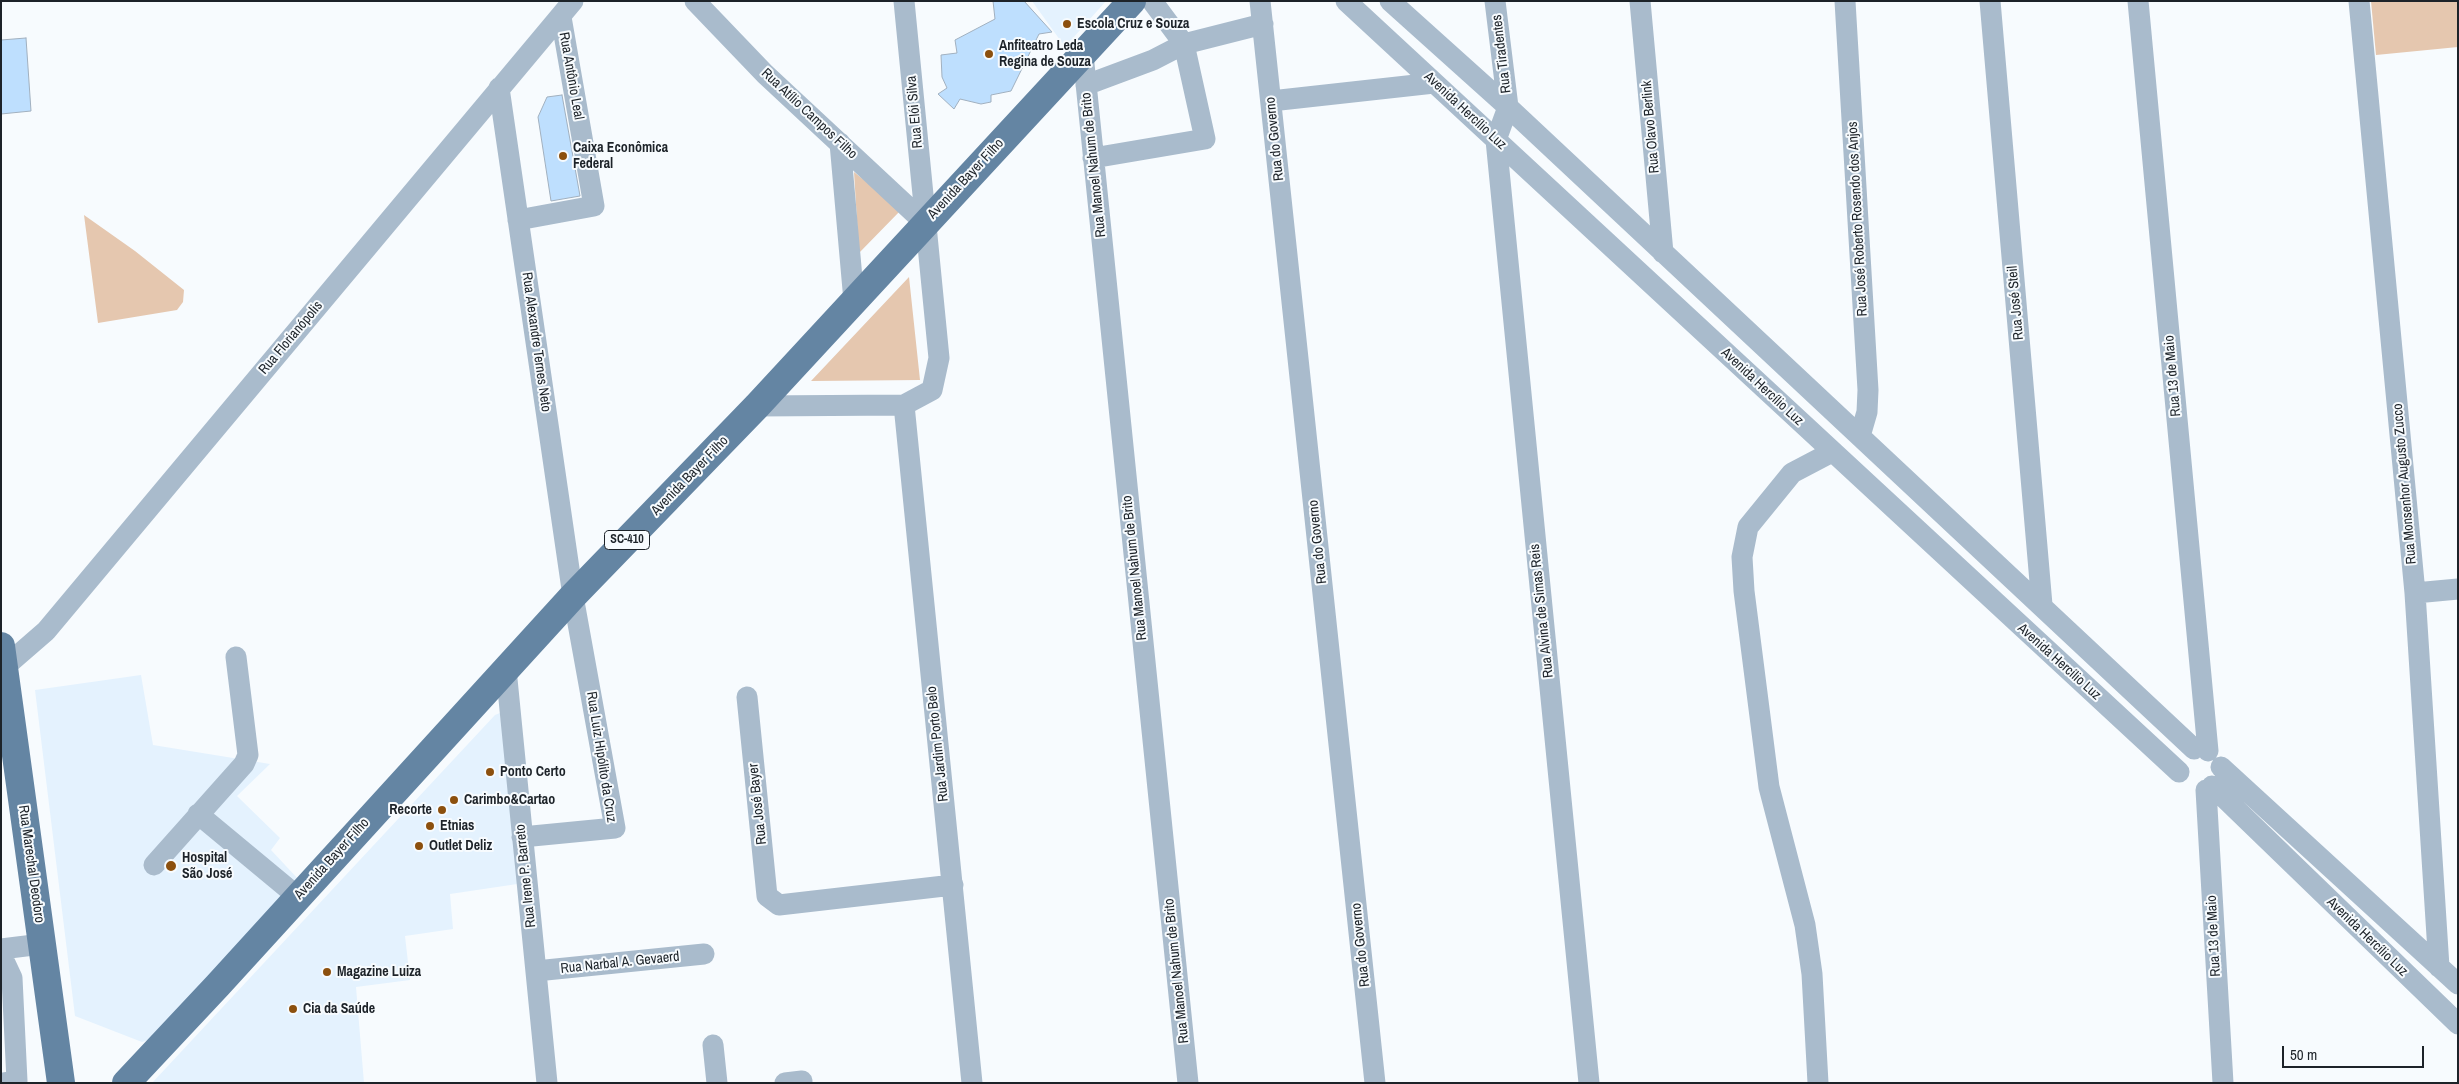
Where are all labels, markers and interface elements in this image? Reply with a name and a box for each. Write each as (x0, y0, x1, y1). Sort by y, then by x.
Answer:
street label: Rua Tiradentes (1489, 14, 1515, 94)
place label: Escola Cruz e Souza (1077, 16, 1189, 32)
marker: Escola Cruz e Souza (1061, 18, 1073, 30)
street label: Rua Antônio Leal (555, 31, 587, 121)
place label: Anfiteatro Leda Regina de Souza (999, 38, 1091, 70)
marker: Anfiteatro Leda Regina de Souza (983, 48, 995, 60)
street label: Rua Atílio Campos Filho (758, 65, 860, 163)
street label: Avenida Hercílio Luz (1420, 69, 1510, 153)
street label: Rua Elói Silva (903, 75, 927, 149)
street label: Rua Olavo Berlink (1639, 80, 1663, 174)
street label: Rua Manoel Nahum de Brito (1078, 92, 1110, 238)
street label: Rua do Governo (1262, 96, 1288, 182)
street label: Rua José Roberto Rosendo dos Anjos (1845, 121, 1871, 317)
street label: Avenida Bayer Filho (924, 135, 1008, 223)
place label: Caixa Econômica Federal (573, 140, 668, 172)
marker: Caixa Econômica Federal (557, 150, 569, 162)
street label: Rua José Steil (2004, 265, 2028, 341)
street label: Rua Alexandre Ternes Neto (518, 271, 554, 413)
street label: Rua Florianópolis (255, 298, 327, 378)
street label: Rua 13 de Maio (2161, 335, 2185, 417)
street label: Avenida Hercílio Luz (1717, 345, 1807, 429)
street label: Rua Monsenhor Augusto Zucco (2390, 403, 2420, 565)
street label: Avenida Bayer Filho (648, 433, 732, 519)
street label: Rua Manoel Nahum de Brito (1119, 495, 1151, 641)
street label: Rua do Governo (1305, 499, 1331, 585)
road number: SC-410 (604, 530, 650, 550)
street label: Rua Alvina de Simas Reis (1527, 543, 1557, 679)
street label: Avenida Hercílio Luz (2014, 620, 2104, 704)
street label: Rua Jardim Porto Belo (924, 685, 952, 803)
street label: Rua Luiz Hipólito da Cruz (582, 690, 620, 824)
street label: Rua José Bayer (745, 763, 771, 845)
place label: Ponto Certo (500, 764, 566, 780)
marker: Ponto Certo (484, 766, 496, 778)
place label: Carimbo&Cartao (464, 792, 555, 808)
marker: Carimbo&Cartao (448, 794, 460, 806)
place label: Recorte (389, 802, 432, 818)
street label: Rua Marechal Deodoro (14, 804, 48, 924)
marker: Recorte (436, 804, 448, 816)
street label: Avenida Bayer Filho (291, 815, 373, 903)
place label: Etnias (440, 818, 474, 834)
marker: Etnias (424, 820, 436, 832)
street label: Rua Irene P. Barreto (512, 823, 540, 929)
place label: Outlet Deliz (429, 838, 492, 854)
marker: Outlet Deliz (413, 840, 425, 852)
place label: Hospital São José (182, 850, 232, 882)
marker: Hospital São José (164, 859, 178, 873)
street label: Avenida Hercílio Luz (2323, 894, 2411, 980)
street label: Rua 13 de Maio (2203, 895, 2225, 977)
street label: Rua Manoel Nahum de Brito (1161, 898, 1193, 1044)
street label: Rua do Governo (1348, 902, 1374, 988)
street label: Rua Narbal A. Gevaerd (560, 948, 680, 978)
place label: Magazine Luiza (337, 964, 421, 980)
marker: Magazine Luiza (321, 966, 333, 978)
place label: Cia da Saúde (303, 1001, 375, 1017)
marker: Cia da Saúde (287, 1003, 299, 1015)
scale bar (2284, 1036, 2426, 1068)
text: 50 m (2290, 1044, 2317, 1065)

